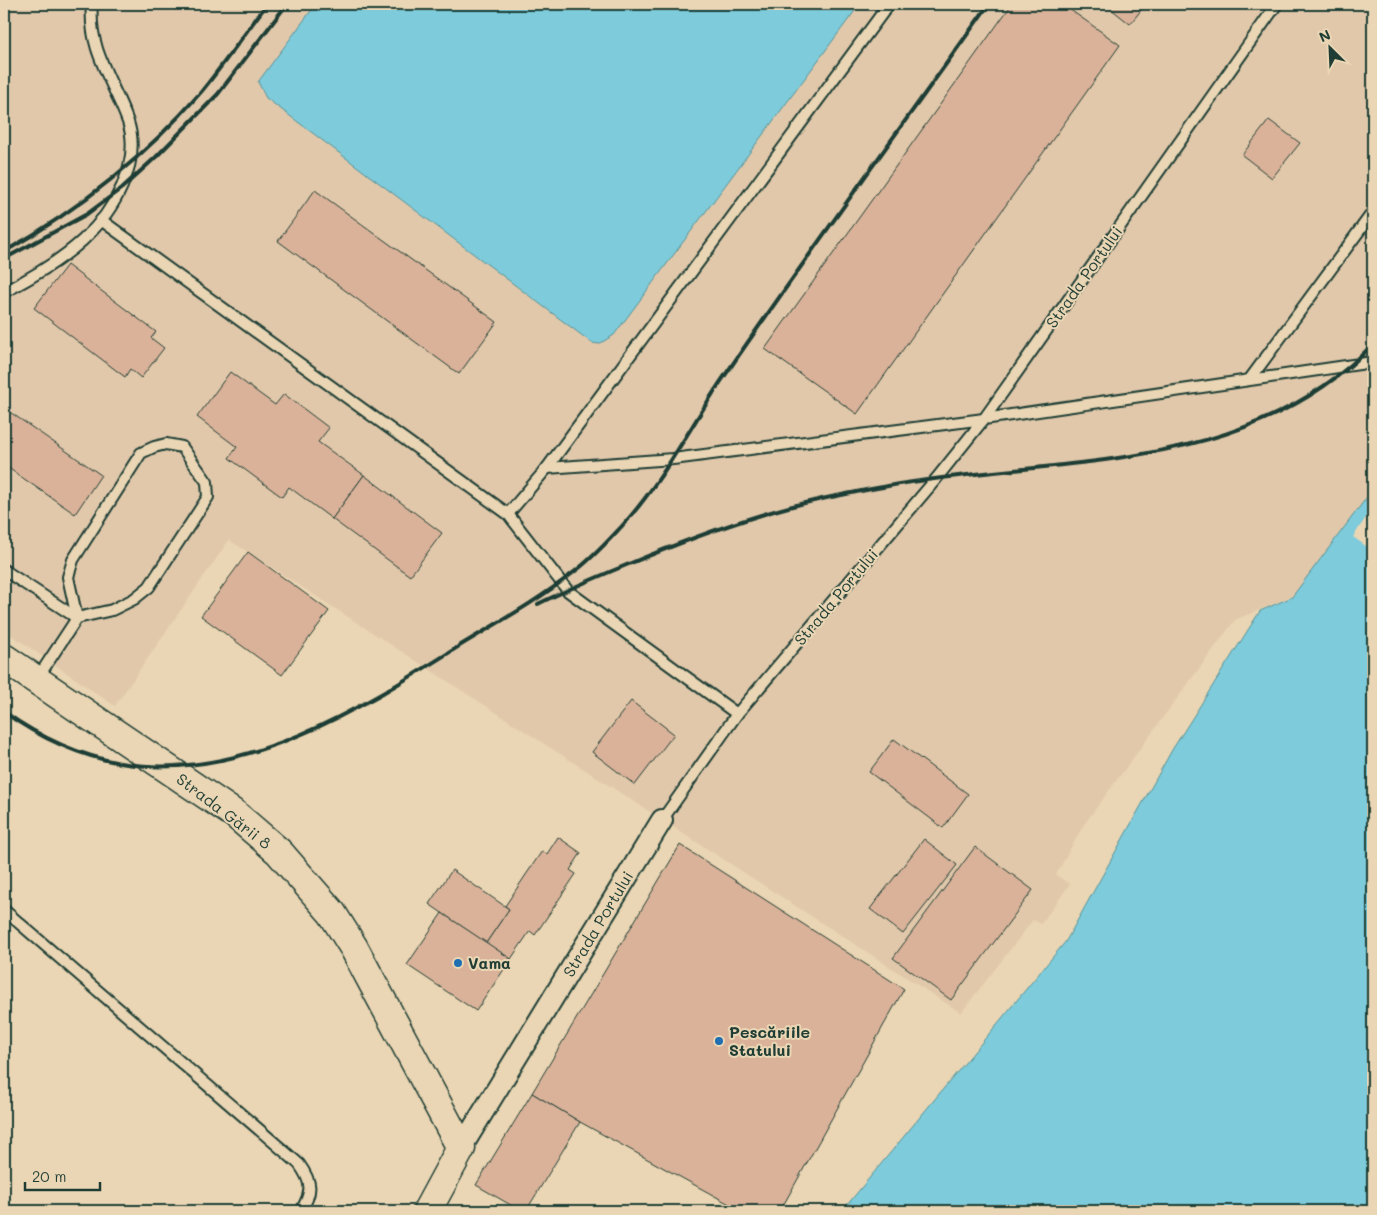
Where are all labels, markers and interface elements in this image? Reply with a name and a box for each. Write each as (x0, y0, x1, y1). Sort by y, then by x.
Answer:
north arrow (1304, 22, 1354, 72)
text: N (1316, 25, 1333, 47)
street label: Strada Portului (1041, 222, 1127, 332)
street label: Strada Portului (789, 544, 882, 649)
street label: Strada Gării 8 (173, 768, 276, 853)
street label: Strada Portului (558, 867, 637, 981)
place label: Vama (468, 952, 511, 973)
marker: Vama (452, 957, 464, 969)
place label: Pescăriile Statului (729, 1021, 810, 1060)
marker: Pescăriile Statului (713, 1035, 725, 1047)
scale bar (25, 1160, 100, 1192)
text: 20 m (32, 1166, 66, 1186)

